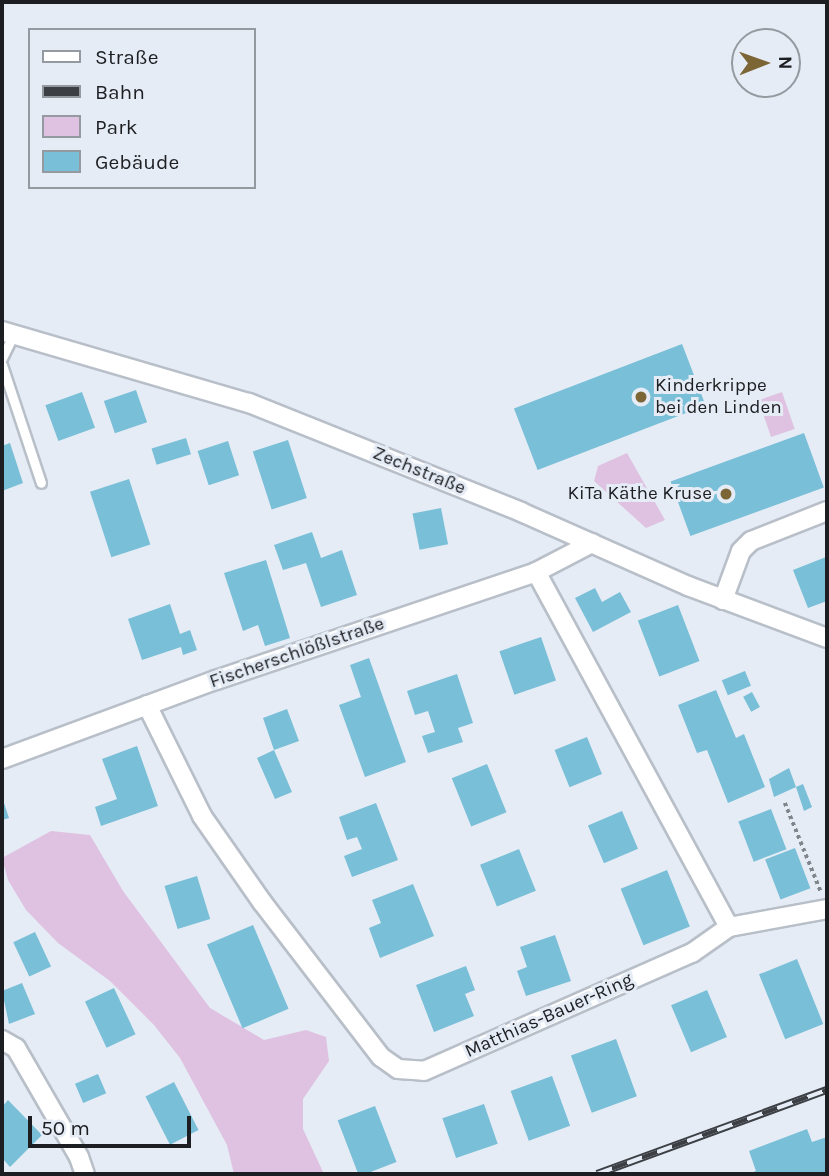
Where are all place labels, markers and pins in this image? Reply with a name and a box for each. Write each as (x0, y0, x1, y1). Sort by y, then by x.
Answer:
place label: Kinderkrippe bei den Linden (655, 375, 782, 419)
marker: Kinderkrippe bei den Linden (633, 389, 649, 405)
place label: KiTa Käthe Kruse (567, 483, 712, 505)
marker: KiTa Käthe Kruse (718, 486, 734, 502)

